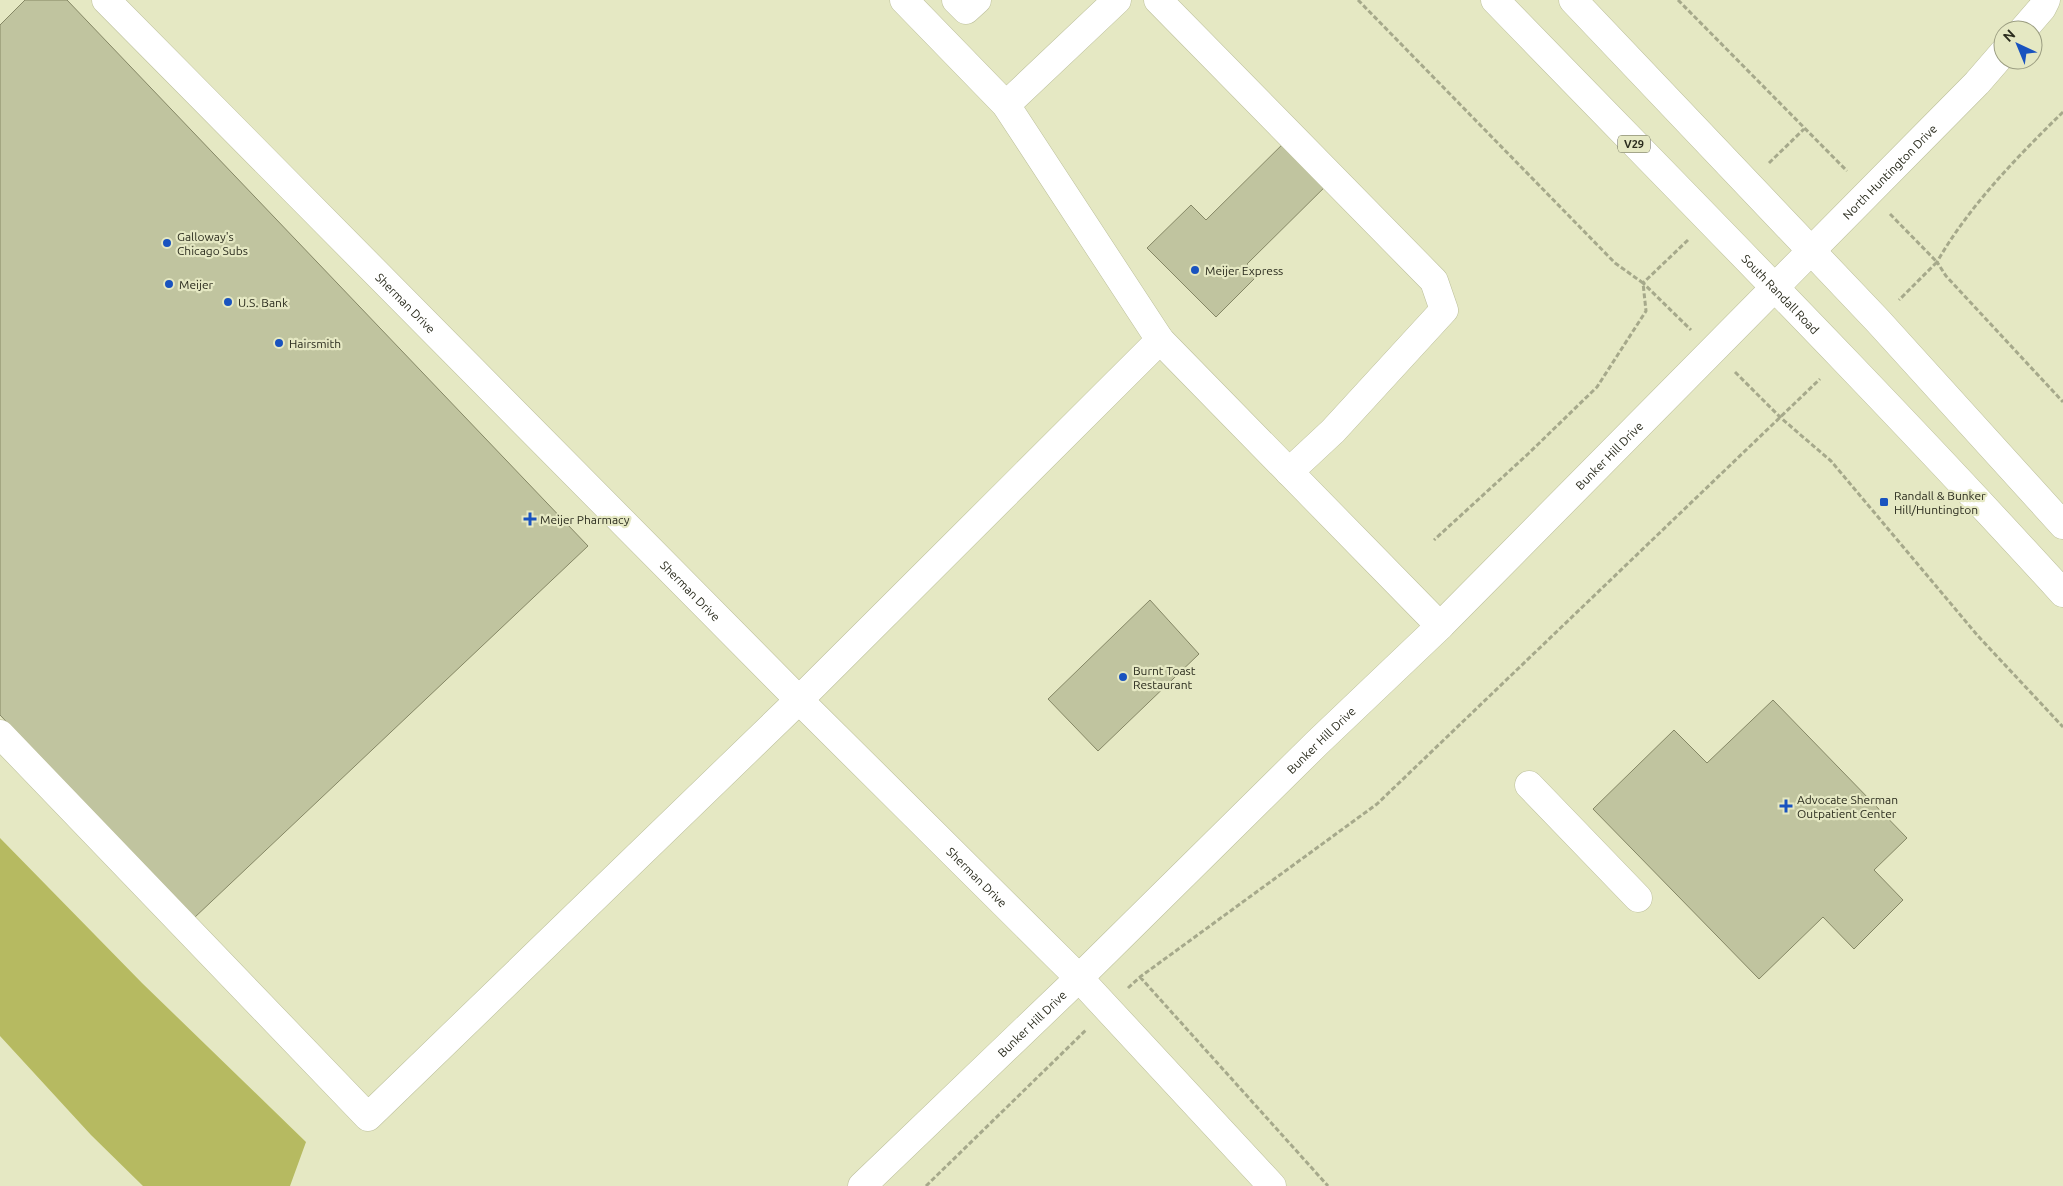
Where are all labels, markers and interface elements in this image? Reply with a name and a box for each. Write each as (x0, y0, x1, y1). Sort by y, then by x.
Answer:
north arrow (1993, 20, 2043, 70)
text: N (2000, 26, 2018, 45)
street label: North Huntington Drive (1840, 122, 1939, 222)
road number: V29 (1618, 136, 1650, 152)
place label: Galloway's Chicago Subs (177, 230, 248, 257)
marker: Galloway's Chicago Subs (161, 237, 173, 249)
street label: South Randall Road (1740, 252, 1822, 336)
marker: Meijer Express (1189, 264, 1201, 276)
place label: Meijer Express (1205, 264, 1283, 277)
street label: Sherman Drive (373, 270, 438, 335)
marker: Meijer (163, 278, 175, 290)
place label: Meijer (179, 278, 214, 291)
marker: U.S. Bank (222, 296, 234, 308)
place label: U.S. Bank (238, 296, 288, 309)
marker: Hairsmith (273, 337, 285, 349)
place label: Hairsmith (289, 337, 341, 350)
street label: Bunker Hill Drive (1573, 419, 1645, 492)
place label: Randall & Bunker Hill/Huntington (1894, 489, 1986, 516)
marker: Randall & Bunker Hill/Huntington (1878, 496, 1890, 508)
marker: Meijer Pharmacy (524, 513, 536, 525)
place label: Meijer Pharmacy (540, 513, 630, 526)
street label: Sherman Drive (658, 558, 723, 623)
place label: Burnt Toast Restaurant (1133, 664, 1196, 691)
marker: Burnt Toast Restaurant (1117, 671, 1129, 683)
street label: Bunker Hill Drive (1284, 704, 1358, 776)
place label: Advocate Sherman Outpatient Center (1797, 793, 1898, 820)
marker: Advocate Sherman Outpatient Center (1779, 799, 1793, 813)
street label: Sherman Drive (945, 844, 1010, 909)
street label: Bunker Hill Drive (995, 988, 1069, 1059)

